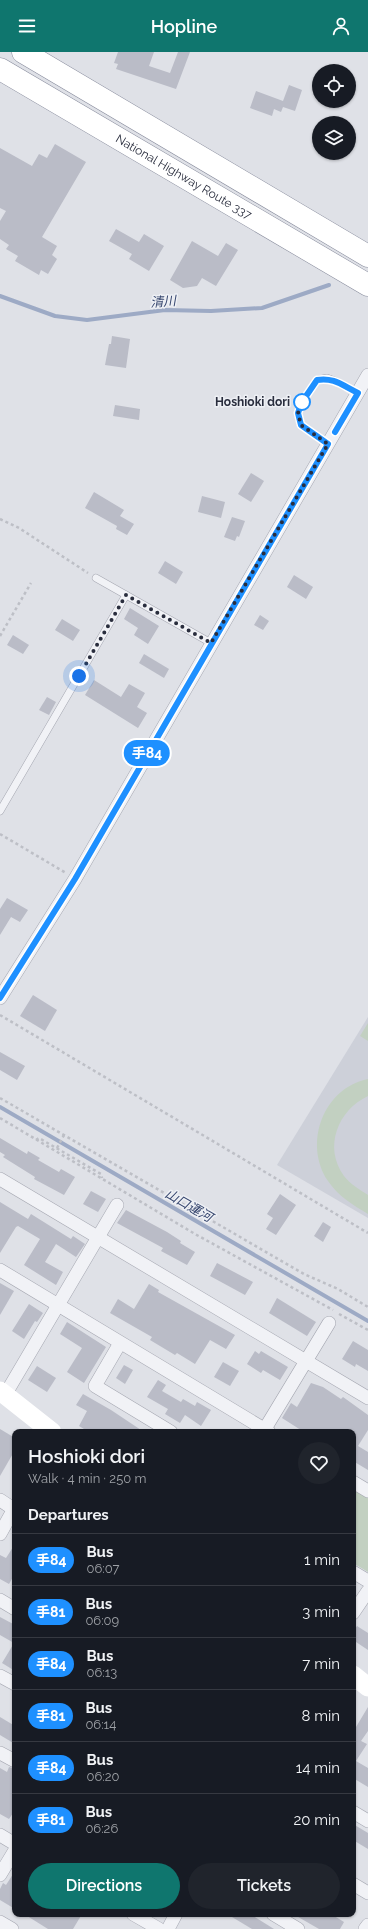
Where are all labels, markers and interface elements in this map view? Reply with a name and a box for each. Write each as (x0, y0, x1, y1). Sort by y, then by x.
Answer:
icon: menu (16, 15, 38, 37)
icon: person (330, 15, 352, 37)
text: Hopline (151, 16, 217, 37)
map controls (312, 64, 356, 160)
button: locate (312, 64, 356, 108)
button: layers (312, 116, 356, 160)
street label: National Highway Route 337 (113, 132, 255, 222)
water label: 清川 (150, 293, 179, 310)
marker: Hoshioki dori (293, 393, 311, 411)
place label: Hoshioki dori (215, 395, 290, 409)
your location (69, 666, 89, 686)
line badge: 手84 (124, 740, 170, 766)
text: 手84 (132, 745, 162, 761)
water label: 山口運河 (162, 1186, 218, 1226)
button: heart (298, 1442, 340, 1484)
text: Hoshioki dori (28, 1445, 145, 1467)
text: Walk · 4 min · 250 m (28, 1471, 146, 1486)
text: Departures (28, 1506, 109, 1524)
text: Bus (86, 1543, 113, 1561)
text: 1 min (304, 1551, 340, 1569)
text: 手84 (36, 1552, 66, 1568)
text: 06:07 (86, 1561, 120, 1576)
text: Bus (85, 1595, 112, 1613)
text: 3 min (302, 1603, 340, 1621)
text: 手81 (36, 1604, 65, 1620)
text: 06:09 (85, 1613, 119, 1628)
text: Bus (86, 1647, 113, 1665)
text: 7 min (302, 1655, 340, 1673)
text: 手84 (36, 1656, 66, 1672)
text: 06:13 (86, 1665, 117, 1680)
text: Bus (85, 1699, 112, 1717)
text: 8 min (301, 1707, 340, 1725)
text: 手81 (36, 1708, 65, 1724)
text: 06:14 (85, 1717, 116, 1732)
text: Bus (86, 1751, 113, 1769)
text: 14 min (296, 1759, 340, 1777)
text: 手84 (36, 1760, 66, 1776)
text: 06:20 (86, 1769, 119, 1784)
text: Bus (85, 1803, 112, 1821)
text: 20 min (293, 1811, 340, 1829)
text: 手81 (36, 1812, 65, 1828)
text: 06:26 (85, 1821, 118, 1836)
button: Directions (28, 1863, 180, 1909)
button: Tickets (188, 1863, 340, 1909)

